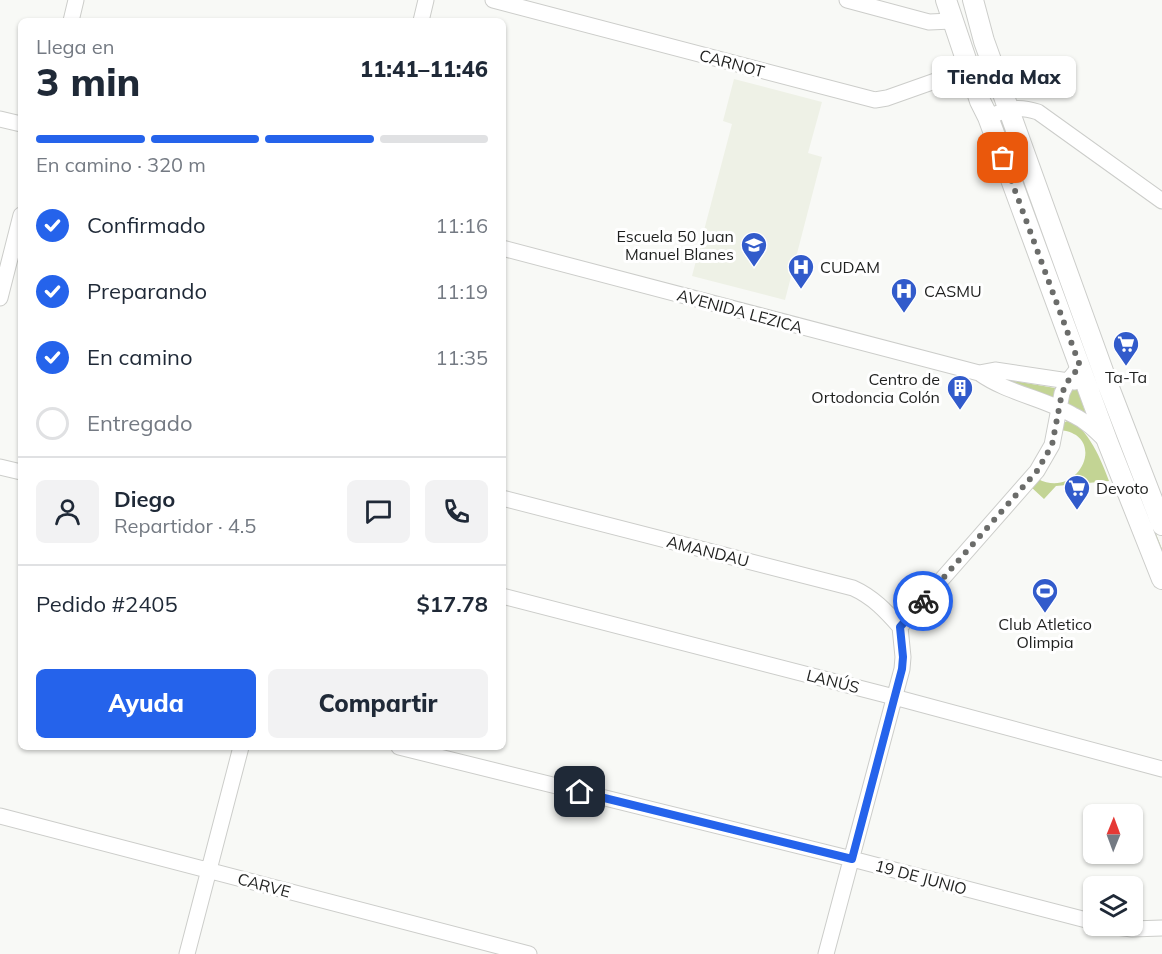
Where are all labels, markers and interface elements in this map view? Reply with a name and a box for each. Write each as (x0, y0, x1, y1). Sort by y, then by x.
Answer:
text: Llega en (36, 34, 114, 59)
street label: CARNOT (697, 45, 767, 81)
text: 11:41–11:46 (360, 55, 488, 83)
callout: Tienda Max (931, 56, 1075, 98)
text: 3 min (36, 57, 141, 106)
text: Tienda Max (947, 64, 1061, 89)
pin (977, 132, 1028, 183)
icon: bag (986, 141, 1019, 174)
text: En camino · 320 m (36, 152, 206, 177)
icon: check (36, 209, 69, 242)
text: Confirmado (87, 211, 206, 239)
text: 11:16 (435, 213, 488, 238)
place label: Escuela 50 Juan Manuel Blanes (616, 226, 734, 264)
school or university icon: Escuela 50 Juan Manuel Blanes (739, 230, 769, 268)
hospital icon: CUDAM (786, 252, 816, 290)
place label: CUDAM (820, 257, 880, 277)
icon: check (36, 275, 69, 308)
hospital icon: CASMU (889, 276, 919, 314)
text: Preparando (87, 277, 207, 305)
text: 11:19 (435, 279, 488, 304)
place label: CASMU (924, 281, 982, 301)
street label: AVENIDA LEZICA (675, 285, 805, 337)
supermarket icon: Ta-Ta (1111, 329, 1141, 367)
icon: check (36, 341, 69, 374)
text: En camino (87, 343, 193, 371)
text: 11:35 (435, 345, 488, 370)
place label: Ta-Ta (1105, 367, 1147, 387)
place label: Centro de Ortodoncia Colón (811, 369, 940, 407)
building icon: Centro de Ortodoncia Colón (945, 373, 975, 411)
text: Entregado (87, 409, 193, 437)
supermarket icon: Devoto (1062, 473, 1092, 511)
place label: Devoto (1096, 478, 1149, 498)
button: person (36, 480, 99, 543)
button: chat (347, 480, 410, 543)
button: phone (425, 480, 488, 543)
text: Diego (114, 485, 175, 513)
text: Repartidor · 4.5 (114, 513, 256, 538)
street label: AMANDAU (665, 531, 751, 571)
courier (893, 571, 953, 631)
sports icon: Club Atletico Olimpia (1030, 576, 1060, 614)
icon: bike (907, 585, 940, 618)
text: Pedido #2405 (36, 590, 178, 618)
text: $17.78 (417, 590, 488, 618)
place label: Club Atletico Olimpia (998, 614, 1092, 652)
street label: LANÚS (804, 665, 862, 697)
button: Ayuda (36, 669, 256, 738)
button: Compartir (268, 669, 488, 738)
pin (554, 766, 605, 817)
icon: home (563, 775, 596, 808)
north arrow (1083, 804, 1143, 864)
map controls (1083, 804, 1143, 936)
street label: 19 DE JUNIO (873, 855, 969, 899)
street label: CARVE (235, 868, 293, 902)
button: layers (1083, 876, 1143, 936)

